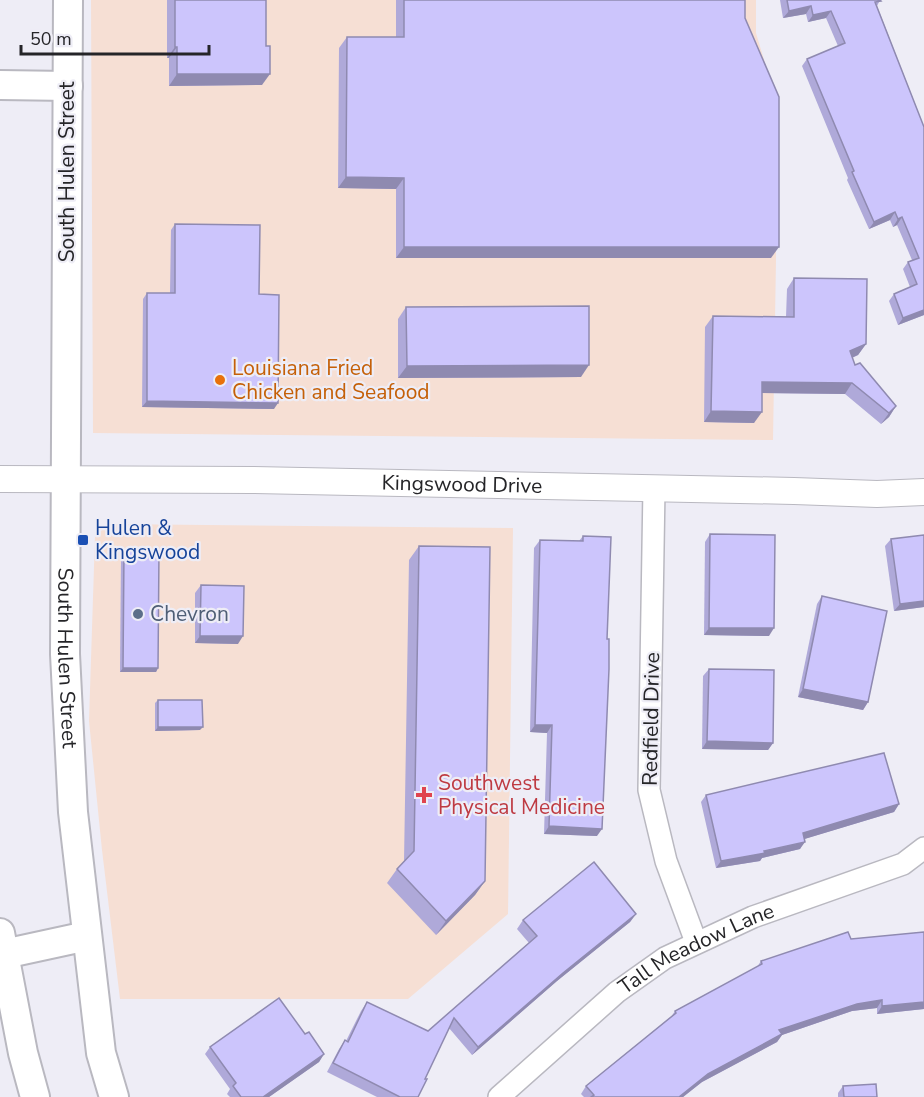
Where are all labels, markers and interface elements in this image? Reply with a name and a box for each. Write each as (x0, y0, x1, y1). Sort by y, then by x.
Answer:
scale bar (21, 18, 208, 56)
text: 50 m (30, 27, 72, 51)
street label: South Hulen Street (53, 81, 81, 262)
place label: Louisiana Fried Chicken and Seafood (232, 354, 430, 406)
marker: Louisiana Fried Chicken and Seafood (213, 373, 227, 387)
street label: Kingswood Drive (381, 469, 543, 500)
place label: Hulen & Kingswood (95, 514, 200, 566)
marker: Hulen & Kingswood (76, 533, 90, 547)
street label: South Hulen Street (51, 567, 84, 750)
place label: Chevron (150, 600, 229, 628)
marker: Chevron (131, 607, 145, 621)
street label: Redfield Drive (636, 652, 666, 786)
place label: Southwest Physical Medicine (438, 769, 605, 821)
marker: Southwest Physical Medicine (415, 786, 433, 804)
street label: Tall Meadow Lane (613, 897, 778, 1001)

